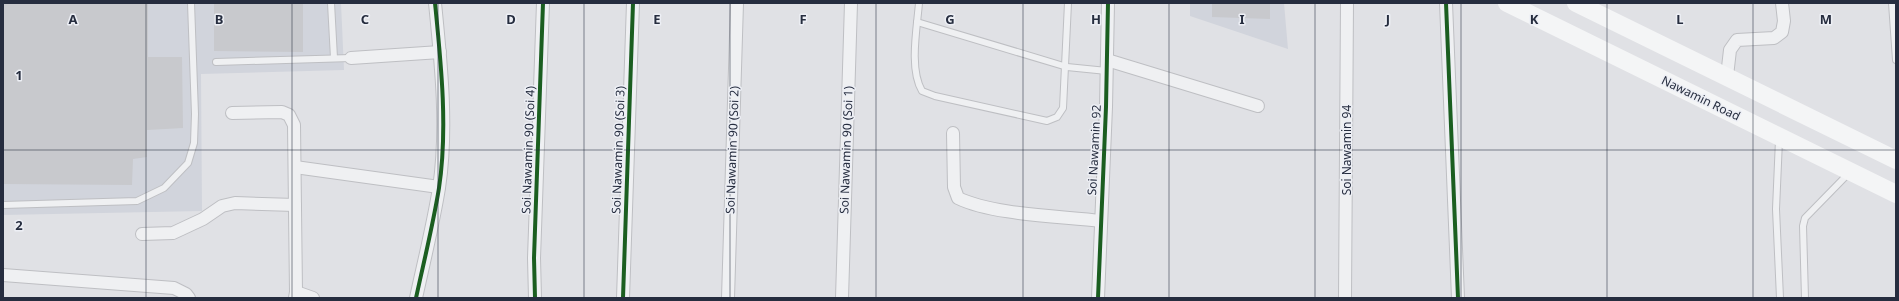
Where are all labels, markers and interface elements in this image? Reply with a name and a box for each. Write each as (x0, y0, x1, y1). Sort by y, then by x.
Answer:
text: A (69, 10, 78, 28)
text: B (215, 10, 223, 28)
text: C (361, 10, 369, 28)
text: D (506, 10, 516, 28)
text: E (653, 10, 661, 28)
text: F (799, 10, 807, 28)
text: G (945, 10, 955, 28)
text: H (1091, 10, 1101, 28)
text: I (1239, 10, 1245, 28)
text: J (1385, 10, 1390, 28)
text: K (1530, 10, 1539, 28)
text: L (1676, 10, 1684, 28)
text: M (1820, 10, 1832, 28)
text: 1 (15, 66, 23, 84)
street label: Nawamin Road (1659, 72, 1743, 124)
street label: Soi Nawamin 90 (Soi 4) (517, 85, 539, 214)
street label: Soi Nawamin 90 (Soi 3) (607, 85, 629, 214)
street label: Soi Nawamin 90 (Soi 2) (721, 85, 743, 214)
street label: Soi Nawamin 90 (Soi 1) (835, 85, 857, 214)
street label: Soi Nawamin 92 (1083, 104, 1105, 196)
street label: Soi Nawamin 94 (1338, 105, 1355, 195)
text: 2 (15, 216, 23, 234)

